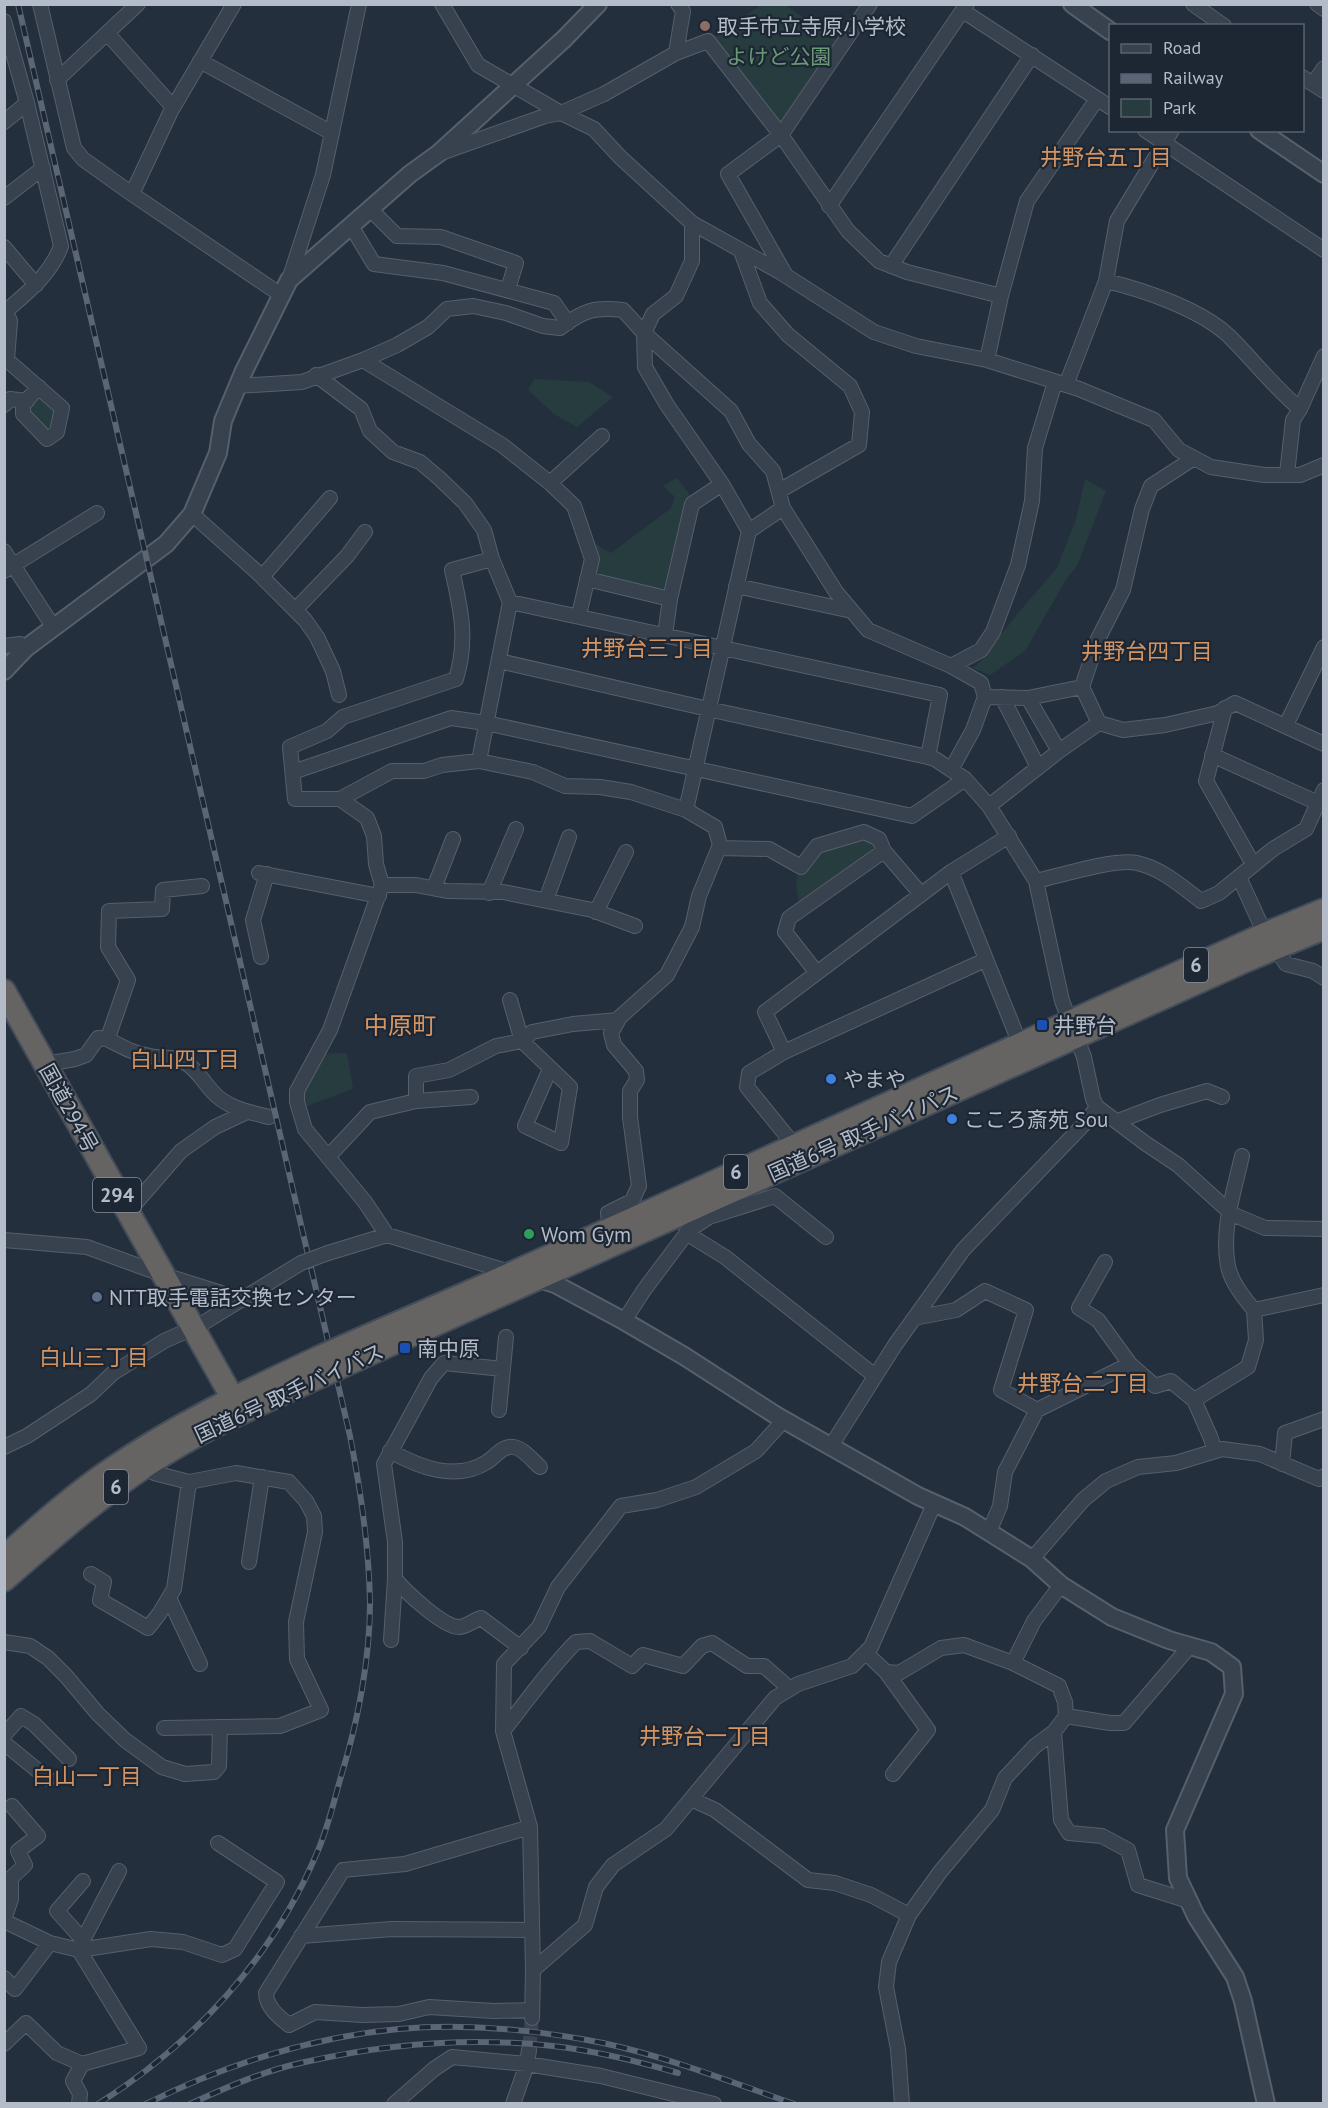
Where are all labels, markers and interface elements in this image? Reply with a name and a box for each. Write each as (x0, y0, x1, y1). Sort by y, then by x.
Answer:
place label: 取手市立寺原小学校 (717, 13, 906, 40)
marker: 取手市立寺原小学校 (698, 19, 712, 33)
legend (1109, 24, 1304, 132)
text: Road (1163, 36, 1201, 59)
park label: よけど公園 (727, 43, 832, 70)
text: Railway (1163, 66, 1224, 89)
text: Park (1163, 96, 1196, 119)
district label: 井野台五丁目 (1040, 143, 1172, 171)
district label: 井野台三丁目 (581, 634, 713, 662)
district label: 井野台四丁目 (1081, 637, 1213, 665)
road number: 6 (1184, 948, 1208, 982)
district label: 中原町 (364, 1010, 436, 1041)
place label: 井野台 (1054, 1012, 1117, 1039)
marker: 井野台 (1035, 1018, 1049, 1032)
district label: 白山四丁目 (130, 1045, 240, 1073)
street label: 国道294号 (34, 1059, 104, 1157)
place label: やまや (843, 1066, 906, 1093)
marker: やまや (824, 1072, 838, 1086)
street label: 国道6号 取手バイパス (764, 1079, 962, 1187)
place label: こころ斎苑 Sou (964, 1106, 1108, 1133)
marker: こころ斎苑 Sou (945, 1112, 959, 1126)
road number: 6 (724, 1155, 748, 1189)
road number: 294 (93, 1178, 141, 1212)
place label: Wom Gym (541, 1221, 631, 1248)
marker: Wom Gym (522, 1227, 536, 1241)
place label: NTT取手電話交換センター (109, 1284, 357, 1311)
marker: NTT取手電話交換センター (90, 1290, 104, 1304)
place label: 南中原 (417, 1335, 480, 1362)
street label: 国道6号 取手バイパス (190, 1337, 388, 1449)
marker: 南中原 (398, 1341, 412, 1355)
district label: 白山三丁目 (39, 1343, 149, 1371)
district label: 井野台二丁目 (1017, 1369, 1149, 1397)
road number: 6 (104, 1470, 128, 1504)
district label: 井野台一丁目 (639, 1722, 771, 1750)
district label: 白山一丁目 (32, 1762, 142, 1790)

